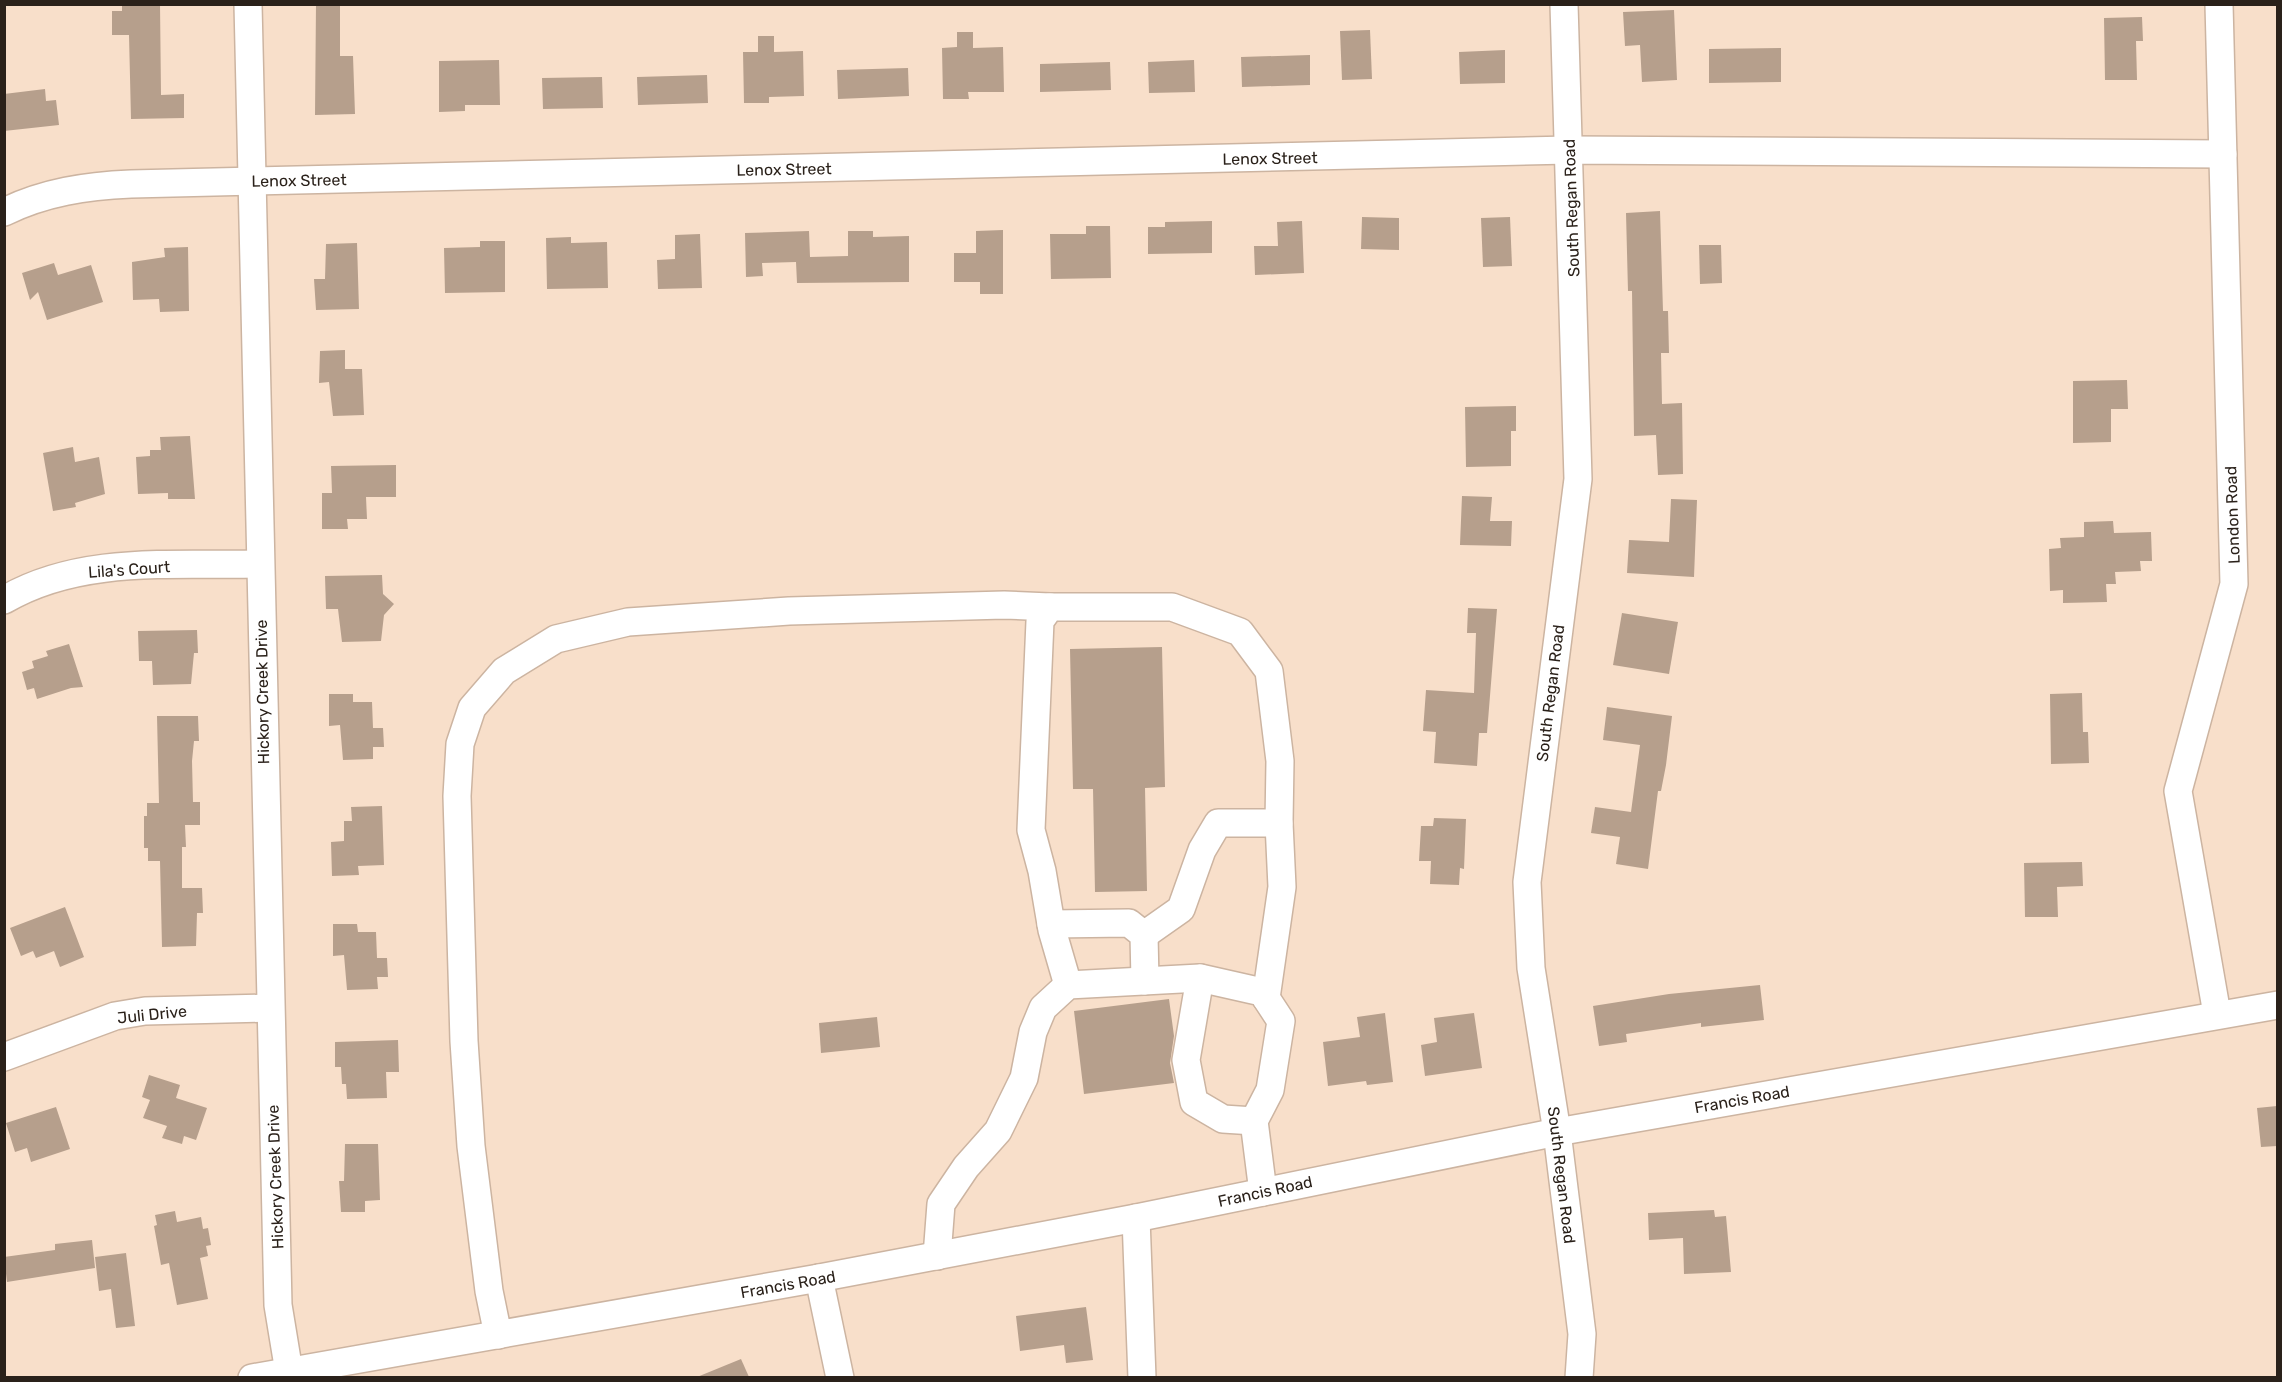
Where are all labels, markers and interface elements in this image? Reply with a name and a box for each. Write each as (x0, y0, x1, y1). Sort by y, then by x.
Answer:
street label: South Regan Road (1560, 139, 1583, 277)
street label: Lenox Street (1222, 148, 1318, 169)
street label: Lenox Street (736, 159, 832, 180)
street label: Lenox Street (251, 170, 347, 191)
street label: London Road (2221, 466, 2244, 564)
street label: Lila's Court (87, 557, 171, 582)
street label: Hickory Creek Drive (252, 619, 273, 764)
street label: South Regan Road (1533, 623, 1568, 763)
street label: Juli Drive (116, 1001, 188, 1028)
street label: Francis Road (1693, 1082, 1791, 1117)
street label: Hickory Creek Drive (263, 1104, 288, 1250)
street label: South Regan Road (1544, 1105, 1579, 1245)
street label: Francis Road (1216, 1172, 1314, 1211)
street label: Francis Road (739, 1267, 837, 1302)

